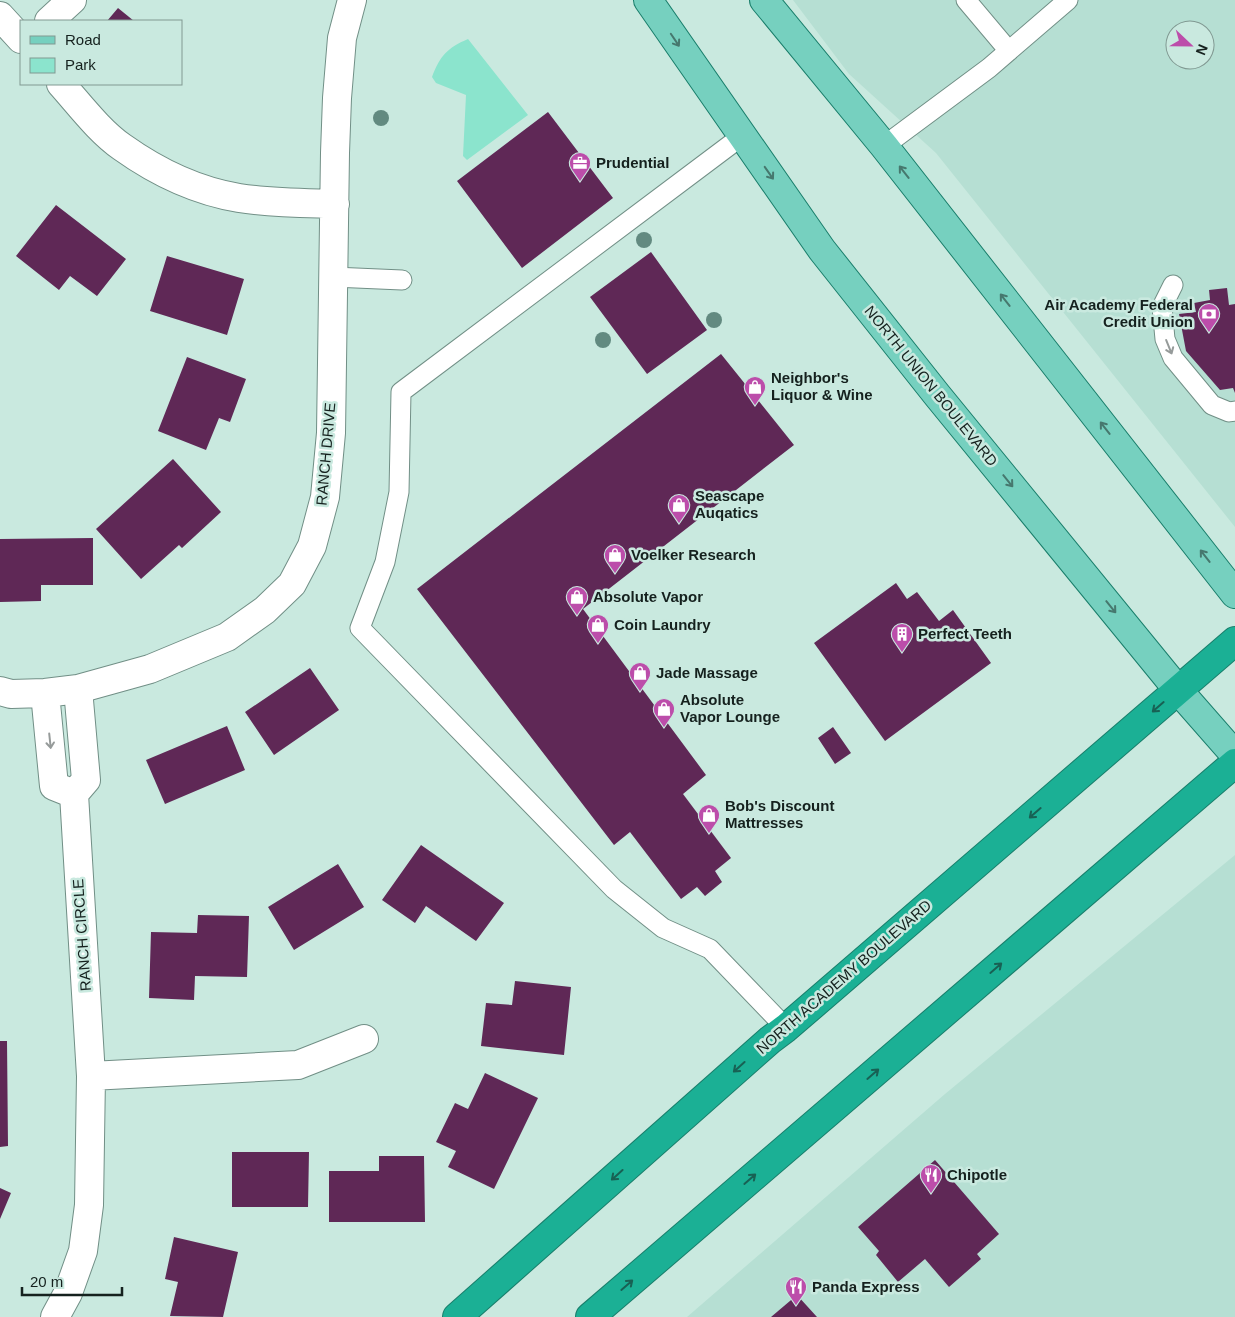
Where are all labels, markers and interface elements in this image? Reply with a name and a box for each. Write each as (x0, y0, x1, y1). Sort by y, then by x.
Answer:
legend (20, 20, 182, 85)
north arrow (1165, 20, 1215, 70)
text: Road (65, 31, 101, 48)
one-way arrow (671, 33, 681, 47)
text: N (1193, 42, 1211, 58)
text: Park (65, 56, 96, 73)
office icon: Prudential (568, 151, 592, 182)
place label: Prudential (596, 154, 669, 171)
one-way arrow (764, 166, 774, 180)
one-way arrow (899, 166, 910, 179)
one-way arrow (999, 294, 1010, 307)
place label: Air Academy Federal Credit Union (1044, 296, 1193, 330)
street label: NORTH UNION BOULEVARD (861, 302, 1001, 469)
bank icon: Air Academy Federal Credit Union (1197, 302, 1221, 333)
one-way arrow (1165, 339, 1174, 355)
place label: Neighbor's Liquor & Wine (771, 369, 873, 403)
shop icon: Neighbor's Liquor & Wine (743, 375, 767, 406)
street label: RANCH DRIVE (313, 402, 338, 506)
one-way arrow (1099, 422, 1110, 435)
one-way arrow (1002, 475, 1013, 488)
place label: Seascape Auqatics (695, 487, 764, 521)
shop icon: Seascape Auqatics (667, 493, 691, 524)
shop icon: Voelker Research (603, 543, 627, 574)
place label: Voelker Research (631, 546, 756, 563)
one-way arrow (1199, 550, 1210, 563)
shop icon: Absolute Vapor (565, 585, 589, 616)
place label: Absolute Vapor (593, 588, 703, 605)
one-way arrow (1105, 600, 1116, 613)
shop icon: Coin Laundry (586, 613, 610, 644)
place label: Coin Laundry (614, 616, 711, 633)
building icon: Perfect Teeth (890, 622, 914, 653)
place label: Perfect Teeth (918, 625, 1012, 642)
shop icon: Jade Massage (628, 661, 652, 692)
place label: Jade Massage (656, 664, 758, 681)
place label: Absolute Vapor Lounge (680, 691, 780, 725)
shop icon: Absolute Vapor Lounge (652, 697, 676, 728)
one-way arrow (1151, 701, 1164, 713)
one-way arrow (45, 733, 54, 749)
place label: Bob's Discount Mattresses (725, 797, 834, 831)
shop icon: Bob's Discount Mattresses (697, 803, 721, 834)
one-way arrow (1028, 807, 1041, 819)
street label: RANCH CIRCLE (69, 878, 94, 992)
street label: NORTH ACADEMY BOULEVARD (753, 896, 935, 1057)
one-way arrow (990, 962, 1003, 973)
one-way arrow (733, 1061, 746, 1072)
one-way arrow (867, 1068, 880, 1079)
restaurant icon: Chipotle (919, 1163, 943, 1194)
place label: Chipotle (947, 1166, 1007, 1183)
one-way arrow (611, 1169, 624, 1181)
one-way arrow (743, 1174, 756, 1185)
scale bar (22, 1264, 122, 1296)
text: 20 m (30, 1273, 63, 1290)
restaurant icon: Panda Express (784, 1275, 808, 1306)
place label: Panda Express (812, 1278, 920, 1295)
one-way arrow (620, 1280, 633, 1291)

